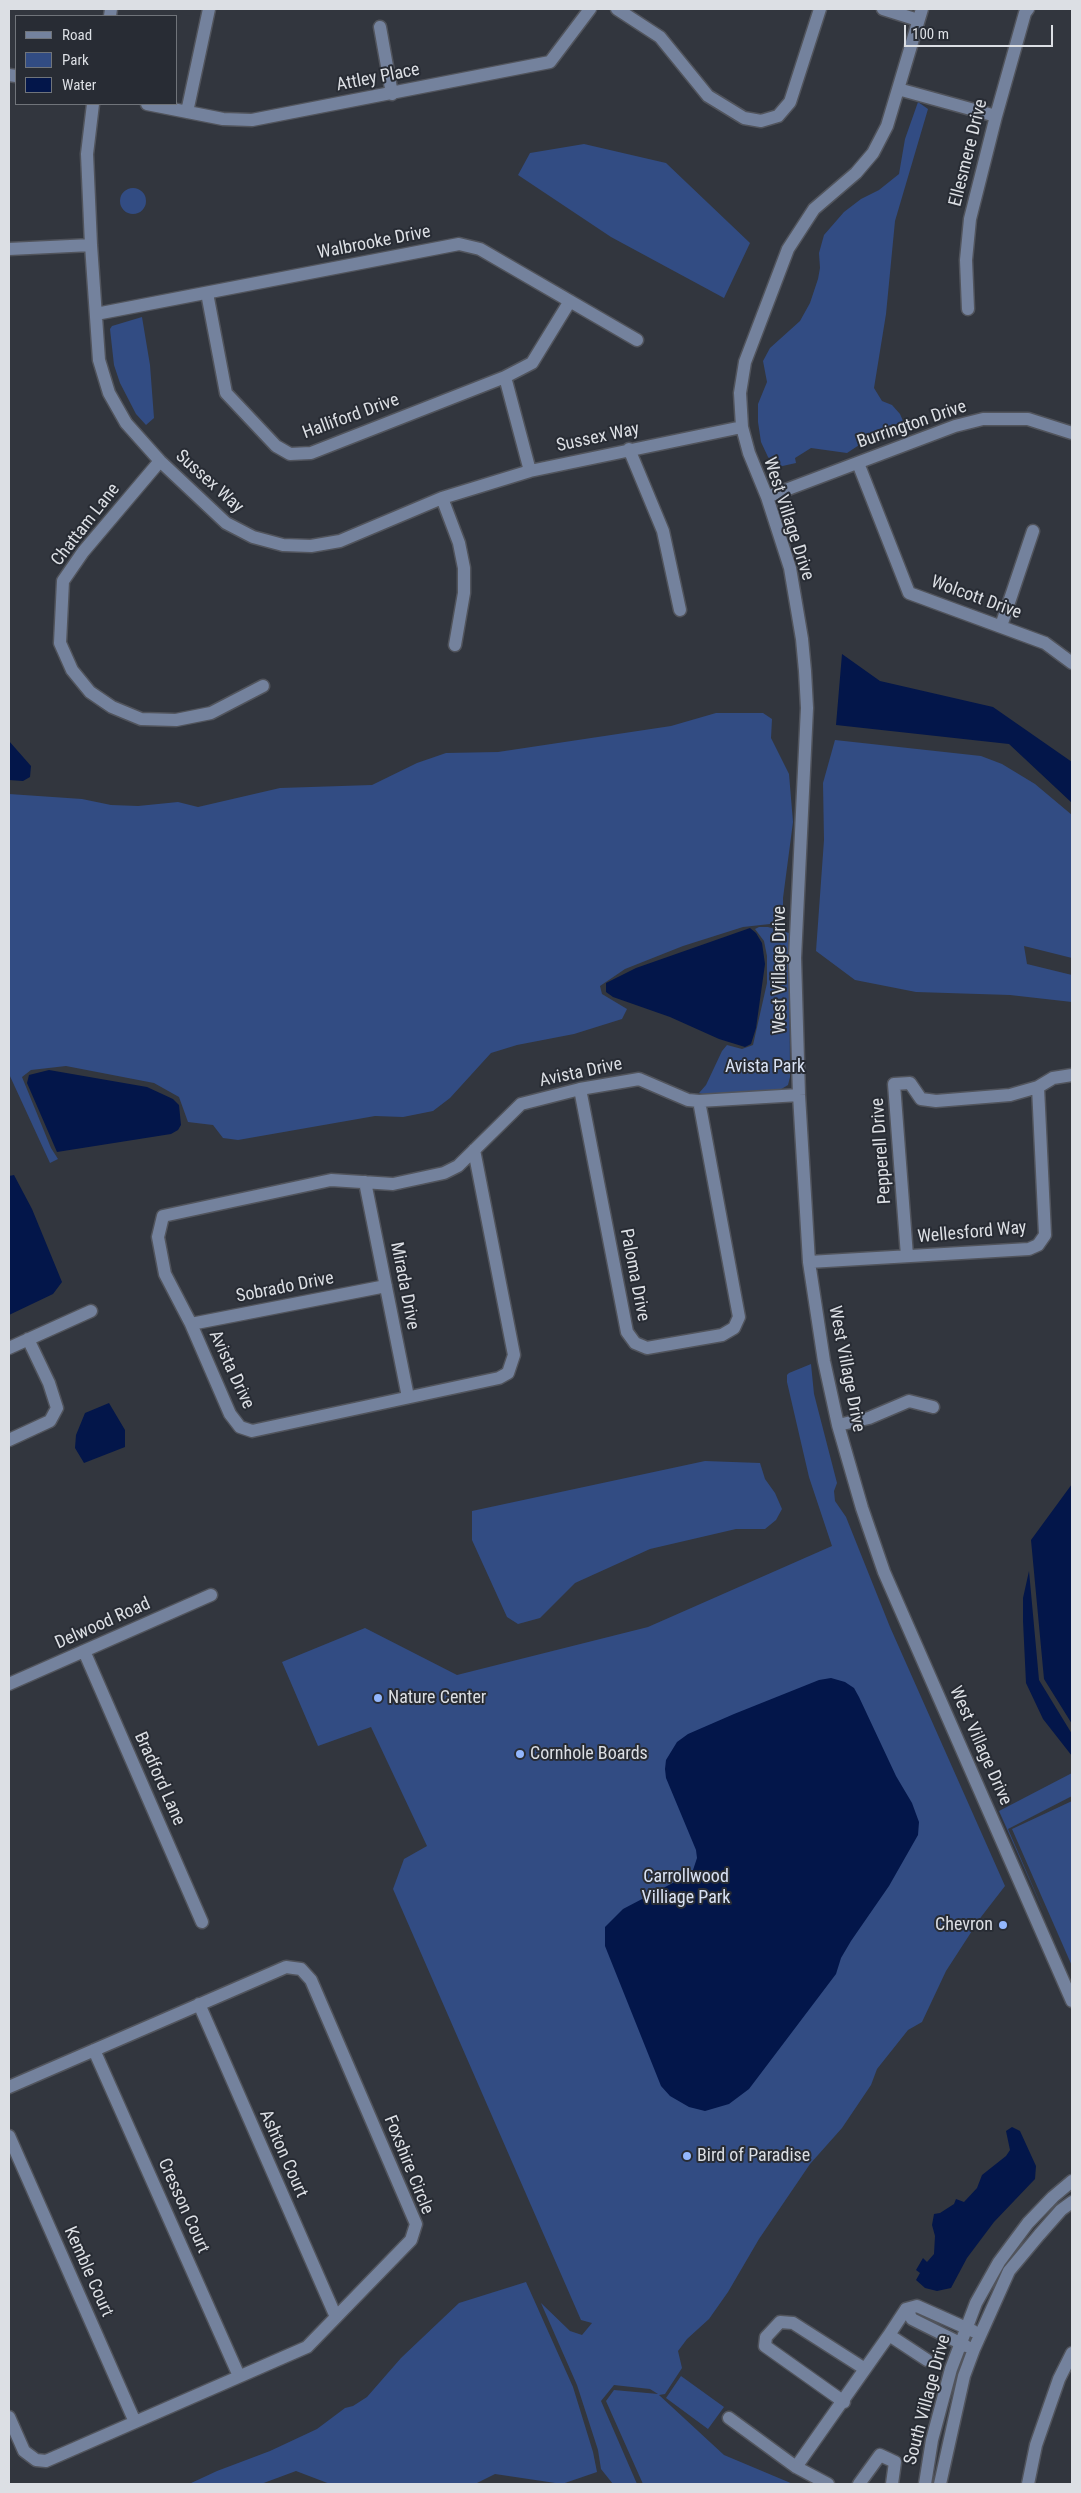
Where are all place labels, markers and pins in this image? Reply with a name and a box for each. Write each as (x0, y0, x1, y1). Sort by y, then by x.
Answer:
place label: Nature Center (388, 1687, 486, 1709)
marker: Nature Center (372, 1692, 384, 1704)
place label: Cornhole Boards (530, 1743, 648, 1765)
marker: Cornhole Boards (514, 1748, 526, 1760)
place label: Chevron (935, 1914, 993, 1936)
marker: Chevron (997, 1919, 1009, 1931)
place label: Bird of Paradise (697, 2145, 810, 2167)
marker: Bird of Paradise (681, 2150, 693, 2162)

